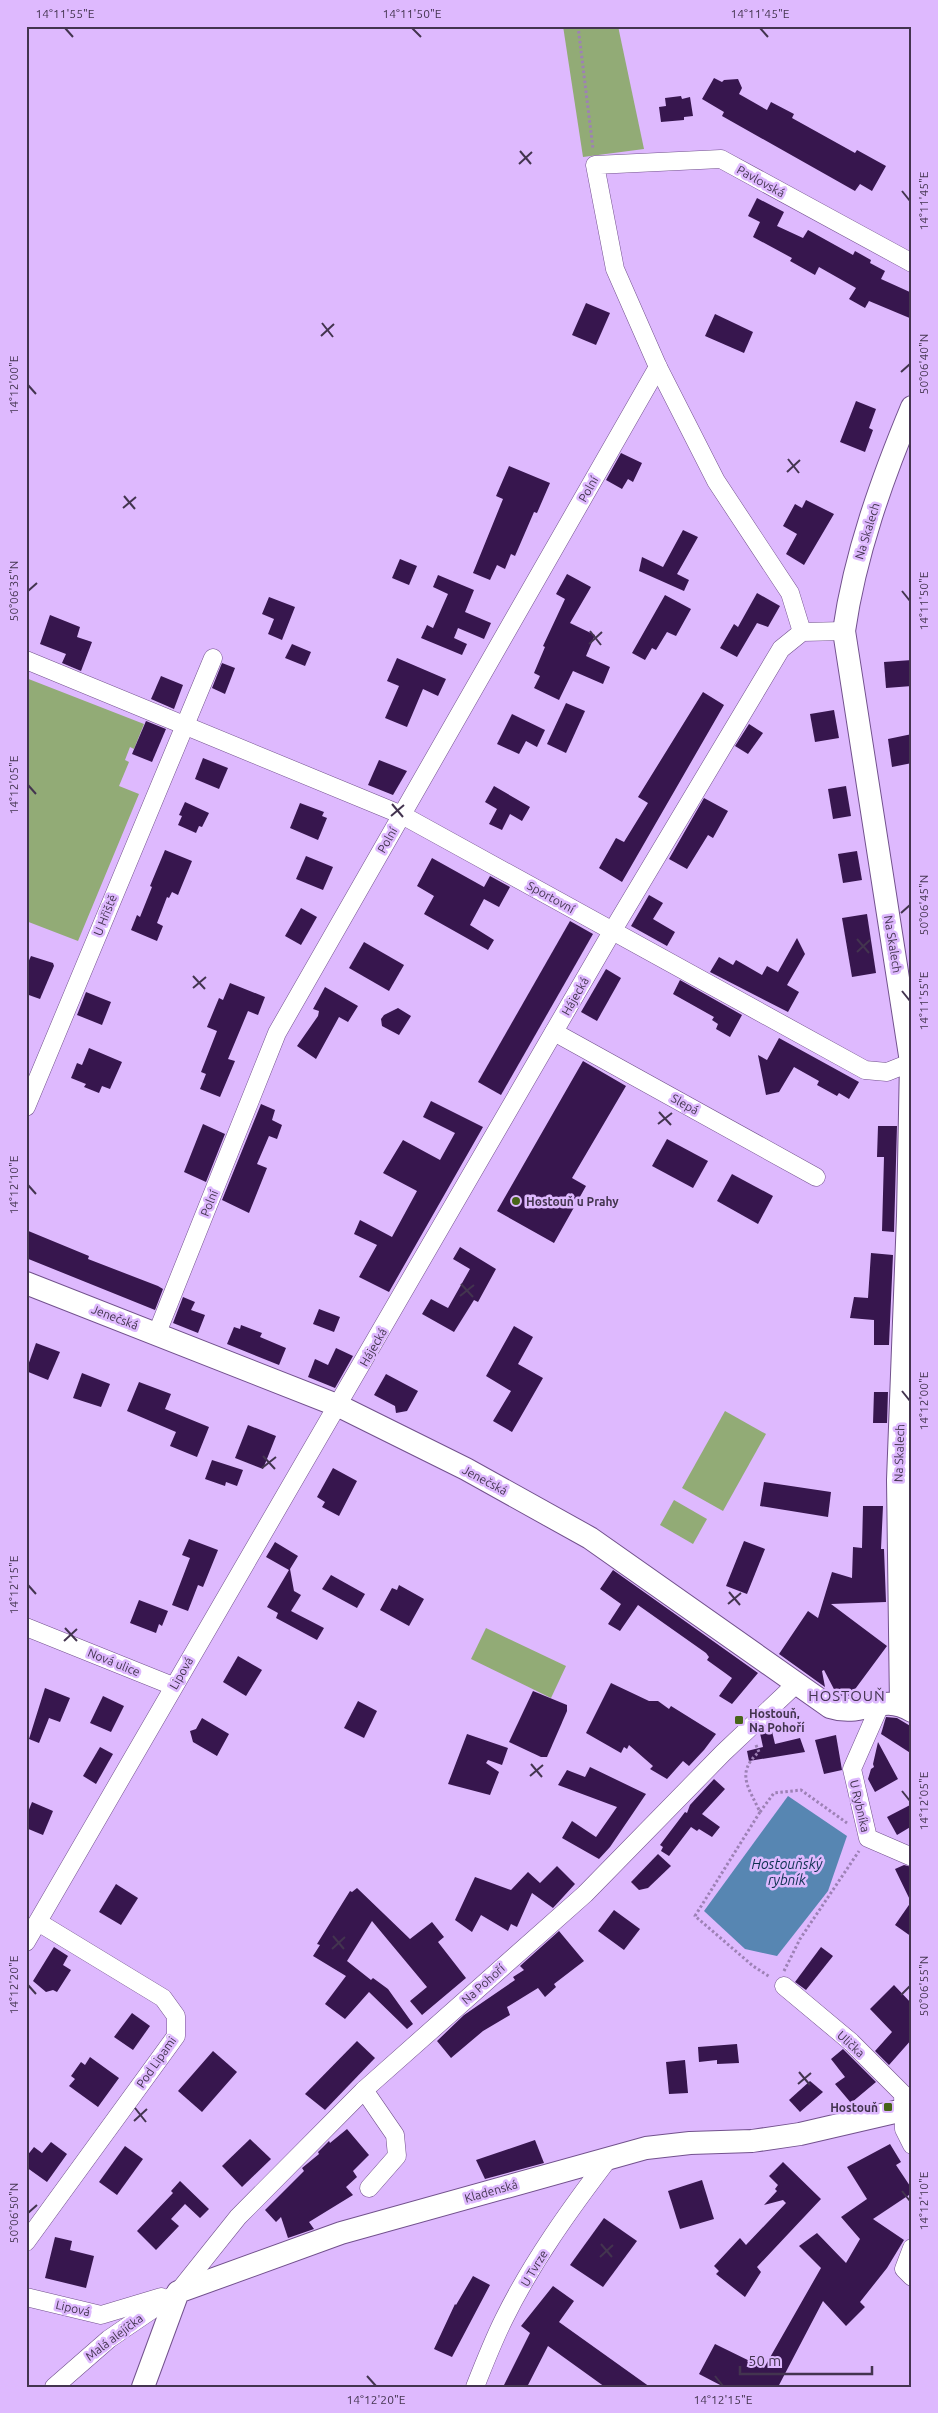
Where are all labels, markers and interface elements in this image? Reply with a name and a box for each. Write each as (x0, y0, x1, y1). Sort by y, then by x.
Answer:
text: 14°11'55"E (36, 7, 95, 20)
text: 14°11'50"E (383, 7, 442, 20)
text: 14°11'45"E (731, 7, 790, 20)
street label: Pavlovská (735, 163, 787, 199)
text: 14°11'45"E (917, 171, 930, 230)
text: 50°06'40"N (917, 334, 930, 394)
text: 14°12'00"E (7, 355, 20, 414)
street label: Polní (576, 473, 601, 504)
street label: Na Skalech (852, 501, 882, 561)
text: 50°06'35"N (7, 561, 20, 621)
text: 14°11'50"E (917, 571, 930, 630)
text: 14°12'05"E (7, 755, 20, 814)
street label: Polní (375, 824, 400, 855)
text: 50°06'45"N (917, 875, 930, 935)
street label: Sportovní (525, 879, 578, 916)
street label: U Hřiště (91, 892, 119, 938)
street label: Na Skalech (882, 914, 904, 974)
text: 14°11'55"E (917, 971, 930, 1030)
street label: Hájecká (559, 975, 591, 1017)
street label: Slepá (669, 1091, 701, 1117)
text: 14°12'10"E (7, 1155, 20, 1214)
street label: Polní (198, 1187, 220, 1218)
marker: Hostouň u Prahy (510, 1195, 522, 1207)
place label: Hostouň u Prahy (526, 1195, 619, 1208)
street label: Jenečská (90, 1302, 140, 1332)
street label: Hájecká (357, 1326, 389, 1368)
text: 14°12'00"E (917, 1371, 930, 1430)
street label: Na Skalech (891, 1424, 907, 1482)
street label: Jenečská (460, 1463, 510, 1497)
text: 14°12'15"E (7, 1555, 20, 1614)
street label: Nová ulice (86, 1646, 142, 1678)
street label: Lipová (167, 1655, 195, 1691)
district label: HOSTOUŇ (808, 1687, 886, 1704)
place label: Hostouň, Na Pohoří (749, 1707, 805, 1734)
marker: Hostouň, Na Pohoří (733, 1714, 745, 1726)
text: 14°12'05"E (917, 1771, 930, 1830)
street label: U Rybníka (848, 1779, 872, 1833)
water label: Hostouňský rybník (752, 1856, 823, 1888)
text: 14°12'20"E (7, 1955, 20, 2014)
text: 50°06'55"N (917, 1956, 930, 2016)
street label: Na Pohoří (459, 1961, 508, 2007)
street label: Ulička (835, 2028, 867, 2060)
street label: Pod Lipami (134, 2034, 178, 2090)
place label: Hostouň (830, 2101, 878, 2114)
marker: Hostouň (882, 2101, 894, 2113)
text: 14°12'10"E (917, 2171, 930, 2230)
street label: Kladenská (463, 2177, 519, 2205)
text: 50°06'50"N (7, 2183, 20, 2243)
street label: U Tvrze (518, 2248, 550, 2288)
street label: Lipová (54, 2298, 92, 2318)
street label: Malá alejíčka (83, 2311, 145, 2363)
scale bar (740, 2343, 873, 2375)
text: 50 m (748, 2352, 781, 2369)
text: 14°12'20"E (347, 2393, 406, 2406)
text: 14°12'15"E (694, 2393, 753, 2406)

